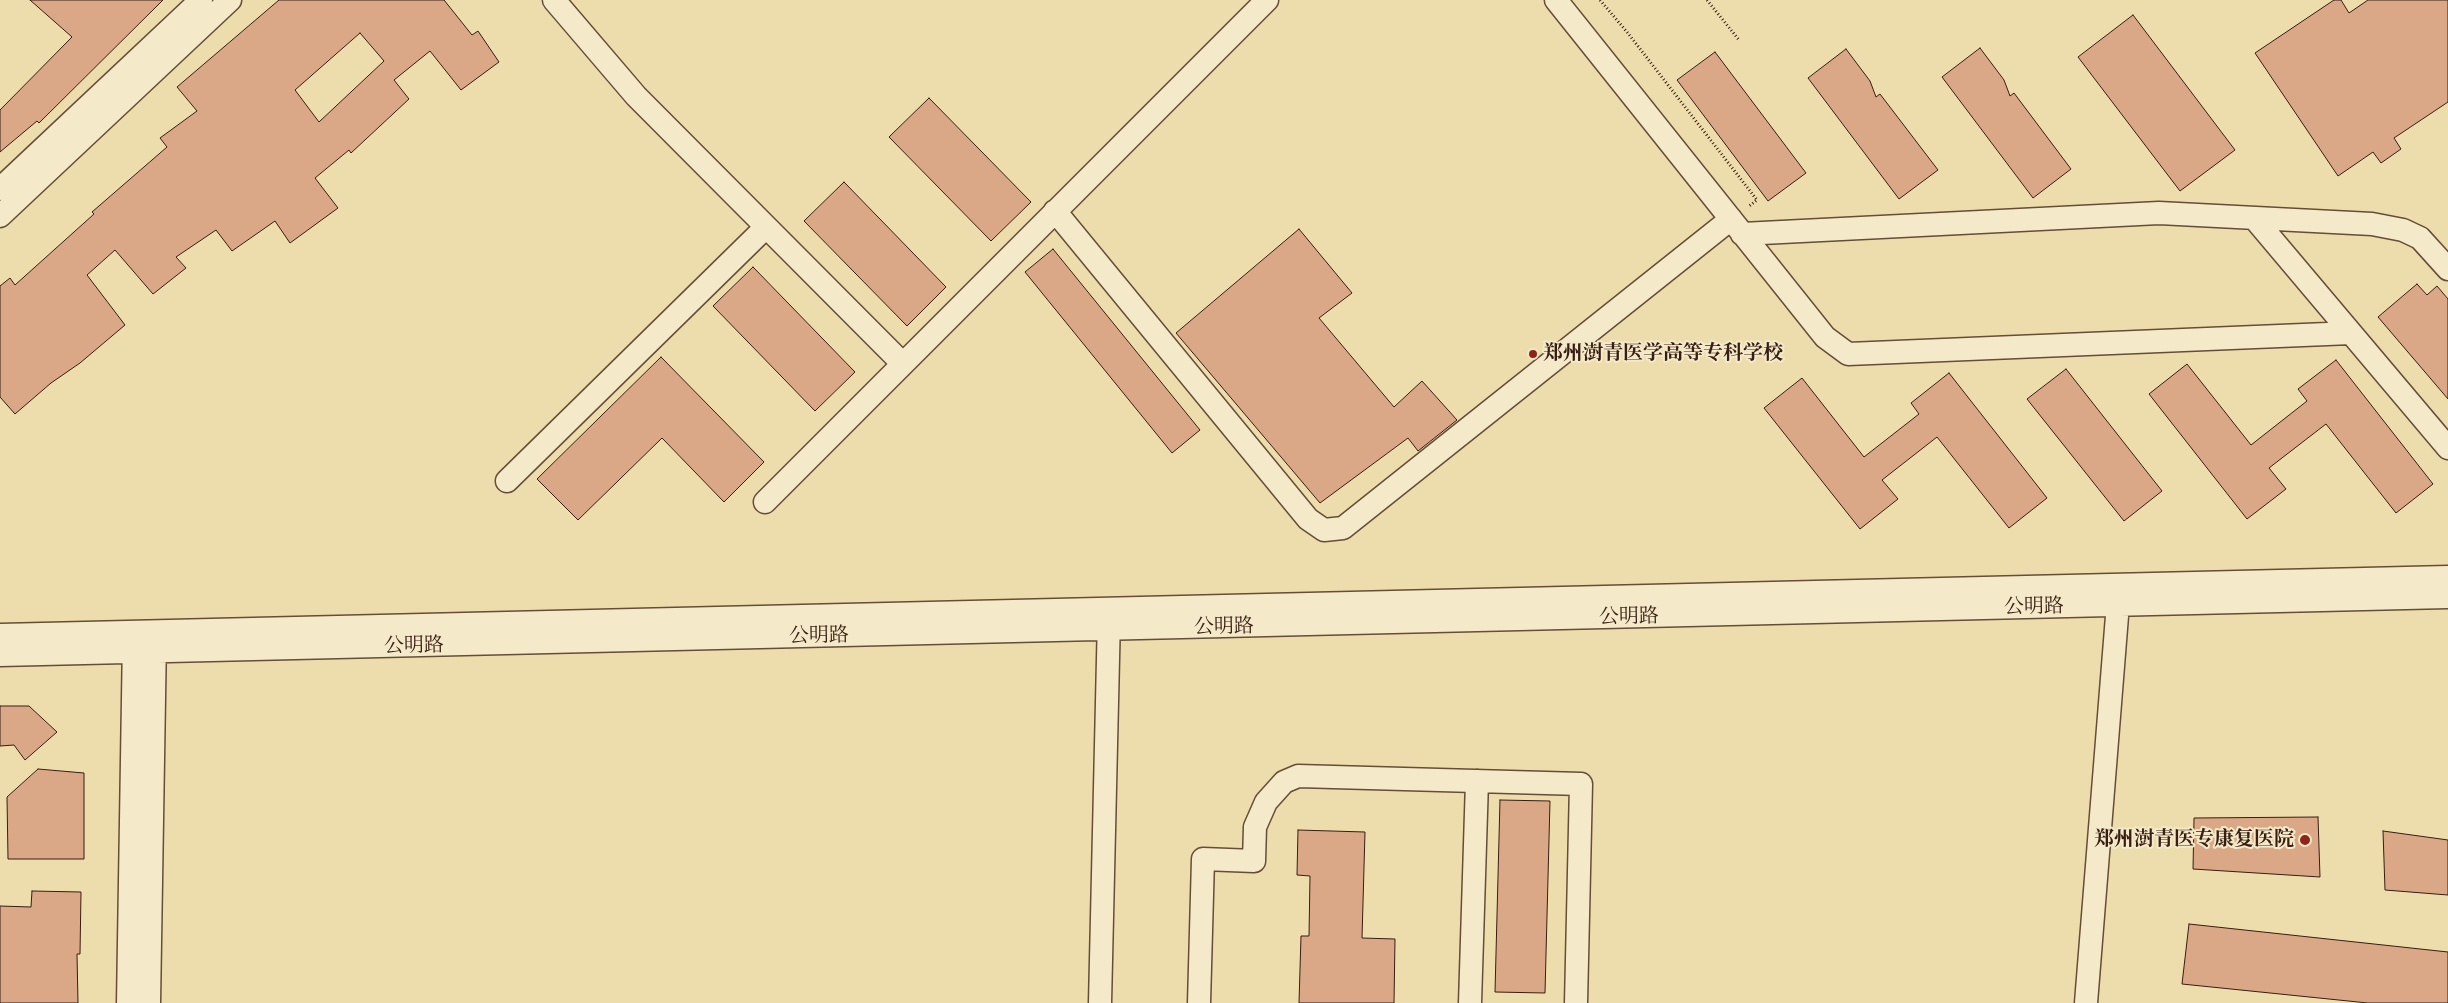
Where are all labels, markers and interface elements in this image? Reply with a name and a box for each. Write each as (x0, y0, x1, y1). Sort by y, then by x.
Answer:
place label: 郑州澍青医学高等专科学校 (1543, 342, 1783, 366)
marker: 郑州澍青医学高等专科学校 (1527, 348, 1539, 360)
street label: 公明路 (2004, 594, 2064, 620)
street label: 公明路 (1599, 604, 1659, 630)
street label: 公明路 (1194, 614, 1254, 640)
street label: 公明路 (789, 623, 849, 649)
street label: 公明路 (384, 633, 444, 659)
place label: 郑州澍青医专康复医院 (2094, 828, 2294, 852)
marker: 郑州澍青医专康复医院 (2298, 833, 2312, 847)

